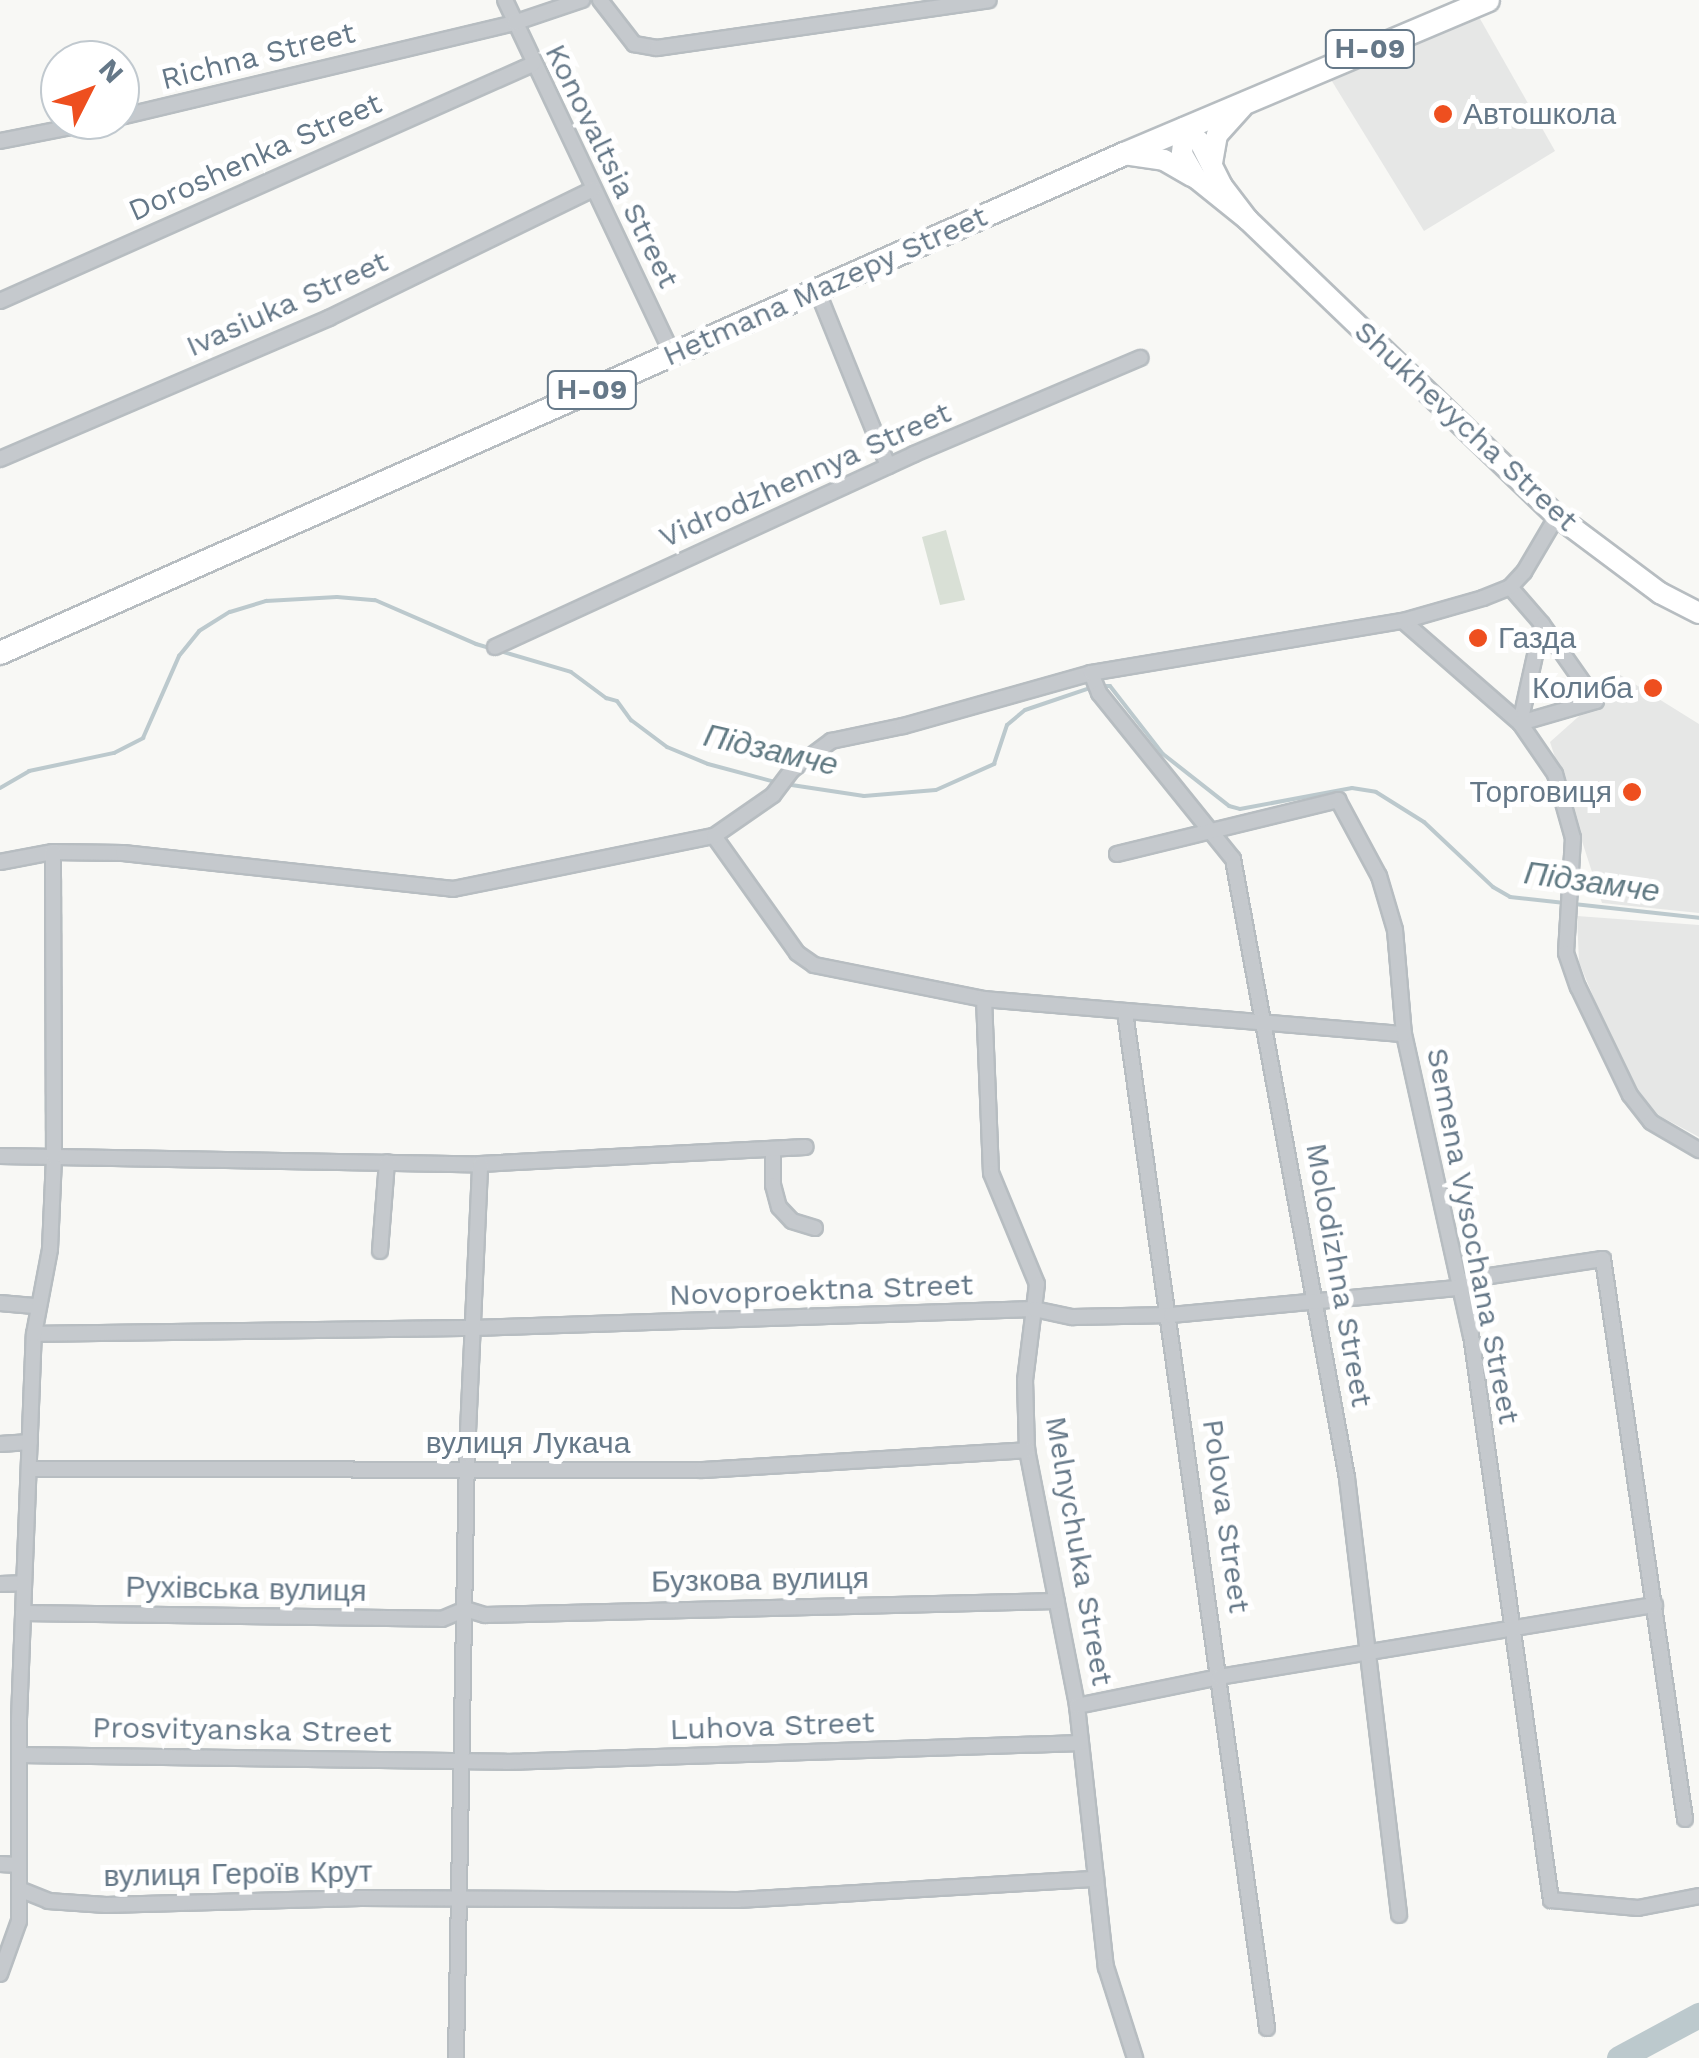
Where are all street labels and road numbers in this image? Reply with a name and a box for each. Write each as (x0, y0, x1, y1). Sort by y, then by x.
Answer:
street label: Richna Street (157, 14, 359, 98)
road number: Н-09 (1322, 26, 1418, 72)
street label: Konovaltsia Street (537, 38, 687, 294)
street label: Doroshenka Street (123, 85, 387, 229)
street label: Hetmana Mazepy Street (657, 198, 993, 374)
street label: Ivasiuka Street (180, 243, 394, 365)
street label: Shukhevycha Street (1347, 313, 1585, 539)
road number: Н-09 (544, 367, 640, 413)
street label: Vidrodzhennya Street (653, 394, 957, 556)
street label: Semena Vysochana Street (1419, 1044, 1527, 1428)
street label: Molodizhna Street (1298, 1140, 1380, 1410)
street label: Novoproektna Street (668, 1267, 974, 1313)
street label: Melnychuka Street (1038, 1413, 1120, 1689)
street label: Polova Street (1195, 1416, 1257, 1616)
street label: вулиця Лукача (426, 1425, 630, 1461)
street label: Бузкова вулиця (651, 1560, 869, 1600)
street label: Рухівська вулиця (125, 1569, 367, 1609)
street label: Luhova Street (669, 1704, 875, 1748)
street label: Prosvityanska Street (92, 1709, 392, 1751)
street label: вулиця Героїв Крут (103, 1854, 373, 1894)

